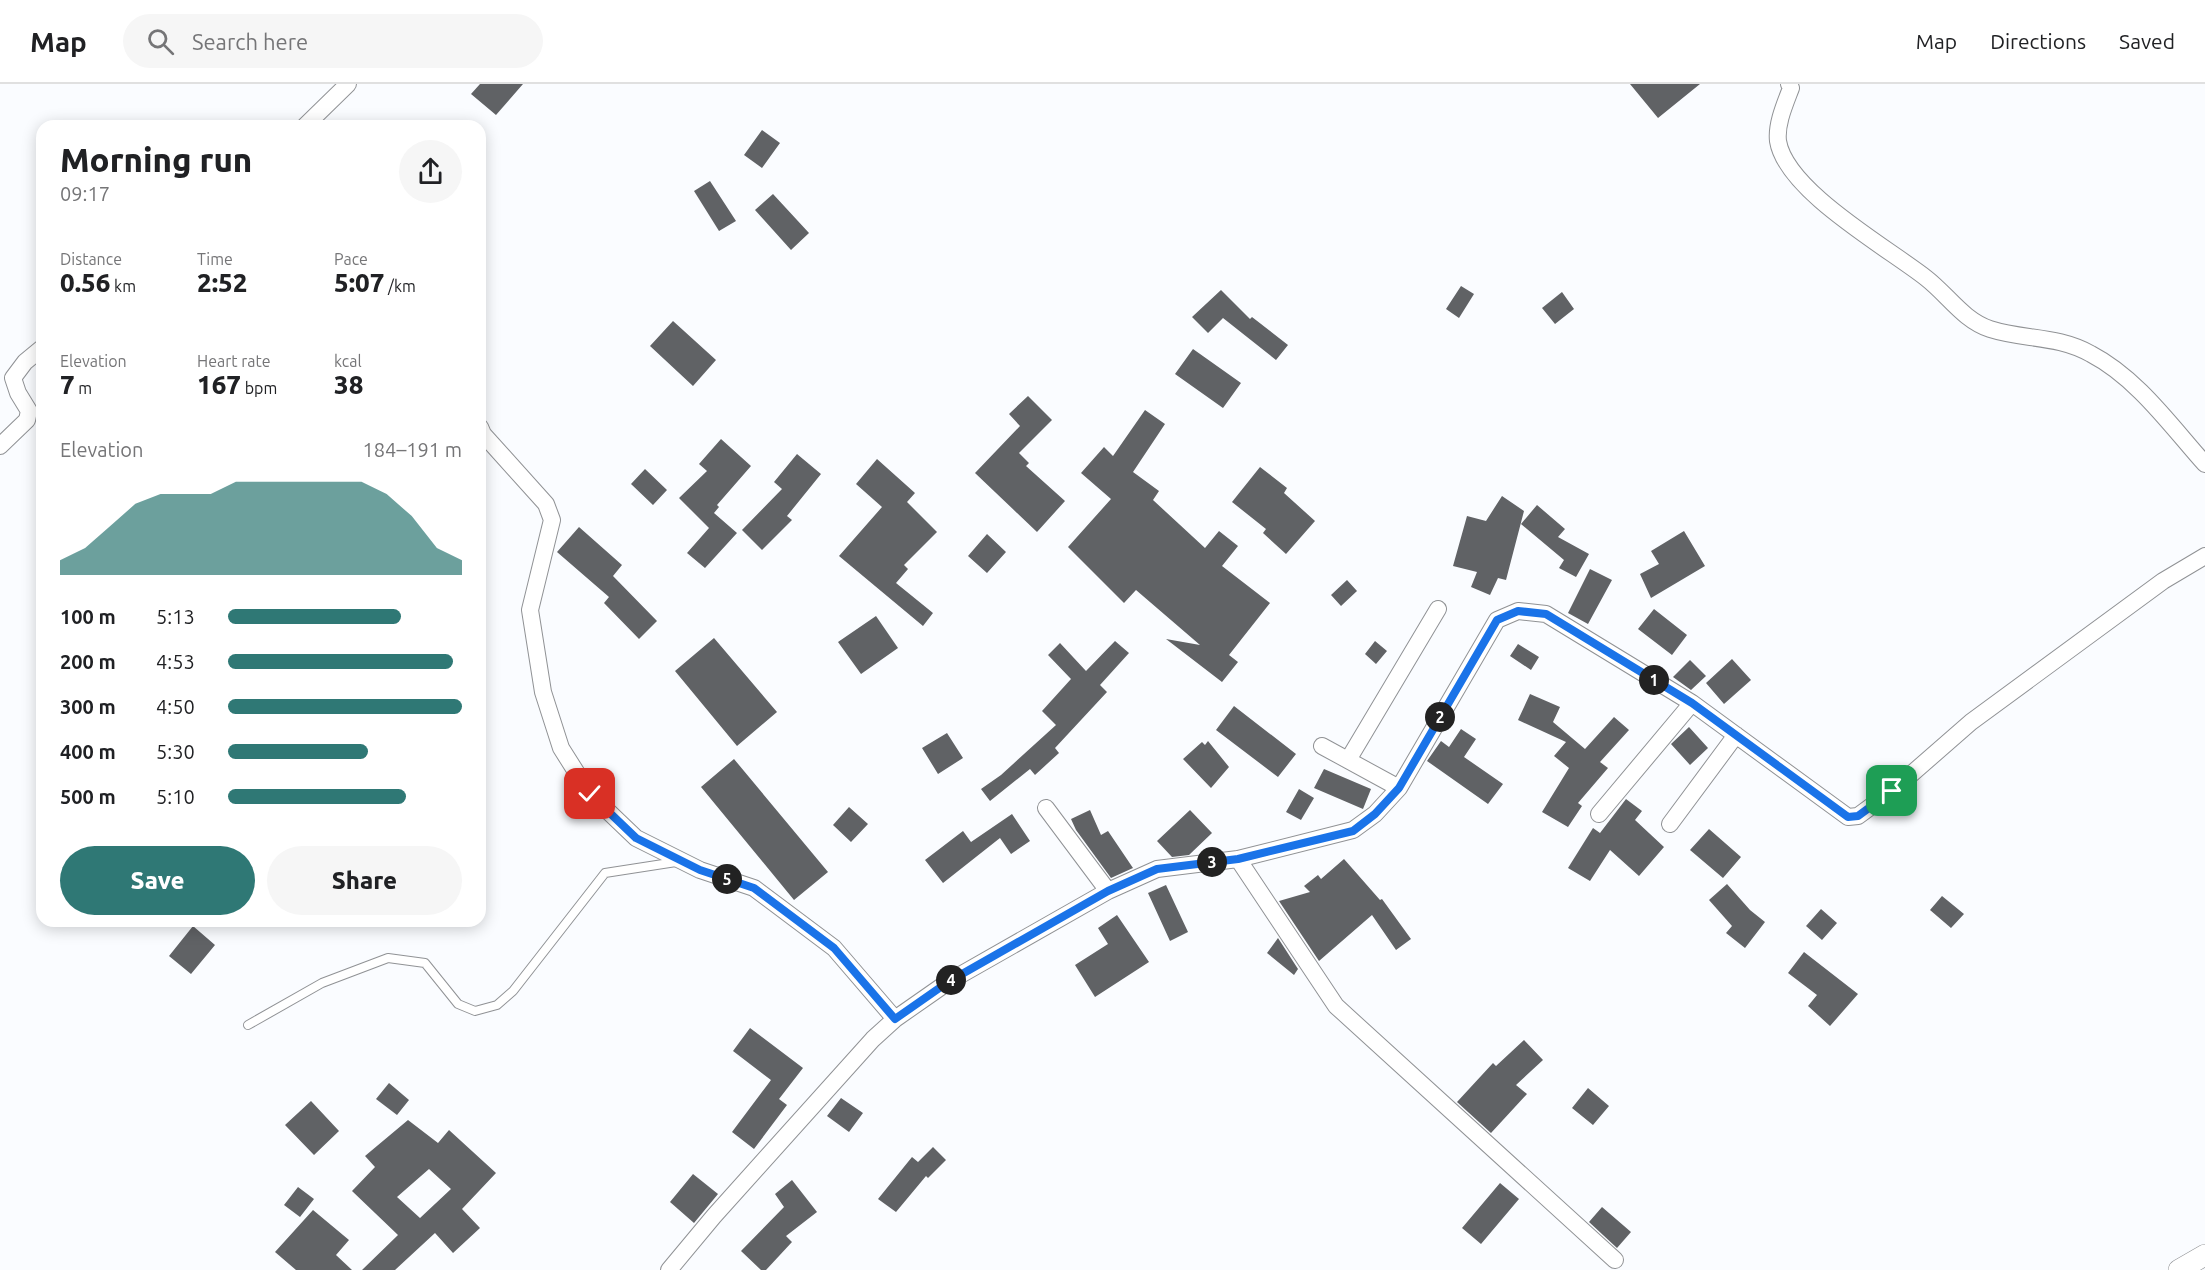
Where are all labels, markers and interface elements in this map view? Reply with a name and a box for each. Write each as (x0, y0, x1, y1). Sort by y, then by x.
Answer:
search box (123, 14, 543, 68)
icon: search (144, 25, 177, 58)
text: Map (30, 26, 87, 57)
text: Search here (192, 29, 308, 54)
text: Map (1916, 29, 1957, 53)
text: Directions (1990, 29, 2086, 53)
text: Saved (2119, 29, 2175, 53)
button: share (399, 140, 462, 203)
text: Morning run (60, 141, 252, 178)
text: 09:17 (60, 182, 110, 205)
text: Distance (60, 250, 122, 268)
text: Time (197, 250, 233, 268)
text: Pace (334, 250, 368, 268)
text: 0.56 (60, 268, 110, 297)
text: 2:52 (197, 268, 247, 297)
text: 5:07 (334, 268, 384, 297)
text: km (110, 277, 136, 295)
text: /km (384, 277, 416, 295)
text: Elevation (60, 352, 127, 370)
text: Heart rate (197, 352, 271, 370)
text: kcal (334, 352, 362, 370)
text: 7 (60, 370, 75, 399)
text: 167 (197, 370, 241, 399)
text: 38 (334, 370, 363, 399)
text: m (75, 379, 92, 397)
text: bpm (241, 379, 277, 397)
text: Elevation (60, 438, 143, 461)
text: 184–191 m (363, 438, 462, 461)
text: 100 m (60, 605, 116, 628)
text: 5:13 (156, 605, 195, 628)
text: 200 m (60, 650, 116, 673)
text: 4:53 (156, 650, 195, 673)
pin: 1 (1639, 665, 1669, 695)
text: 1 (1649, 671, 1659, 689)
text: 300 m (60, 695, 116, 718)
text: 4:50 (156, 695, 195, 718)
pin: 2 (1425, 702, 1455, 732)
text: 2 (1435, 708, 1445, 726)
text: 400 m (60, 740, 116, 763)
text: 5:30 (156, 740, 195, 763)
pin (1866, 765, 1917, 816)
pin (564, 768, 615, 819)
icon: arrive (1875, 774, 1908, 807)
icon: check (573, 777, 606, 810)
text: 500 m (60, 785, 116, 808)
text: 5:10 (156, 785, 195, 808)
button: Save (60, 846, 255, 915)
button: Share (267, 846, 462, 915)
pin: 3 (1197, 847, 1227, 877)
text: 3 (1207, 853, 1217, 871)
pin: 5 (712, 864, 742, 894)
text: 5 (722, 870, 732, 888)
pin: 4 (936, 965, 966, 995)
text: 4 (946, 971, 956, 989)

